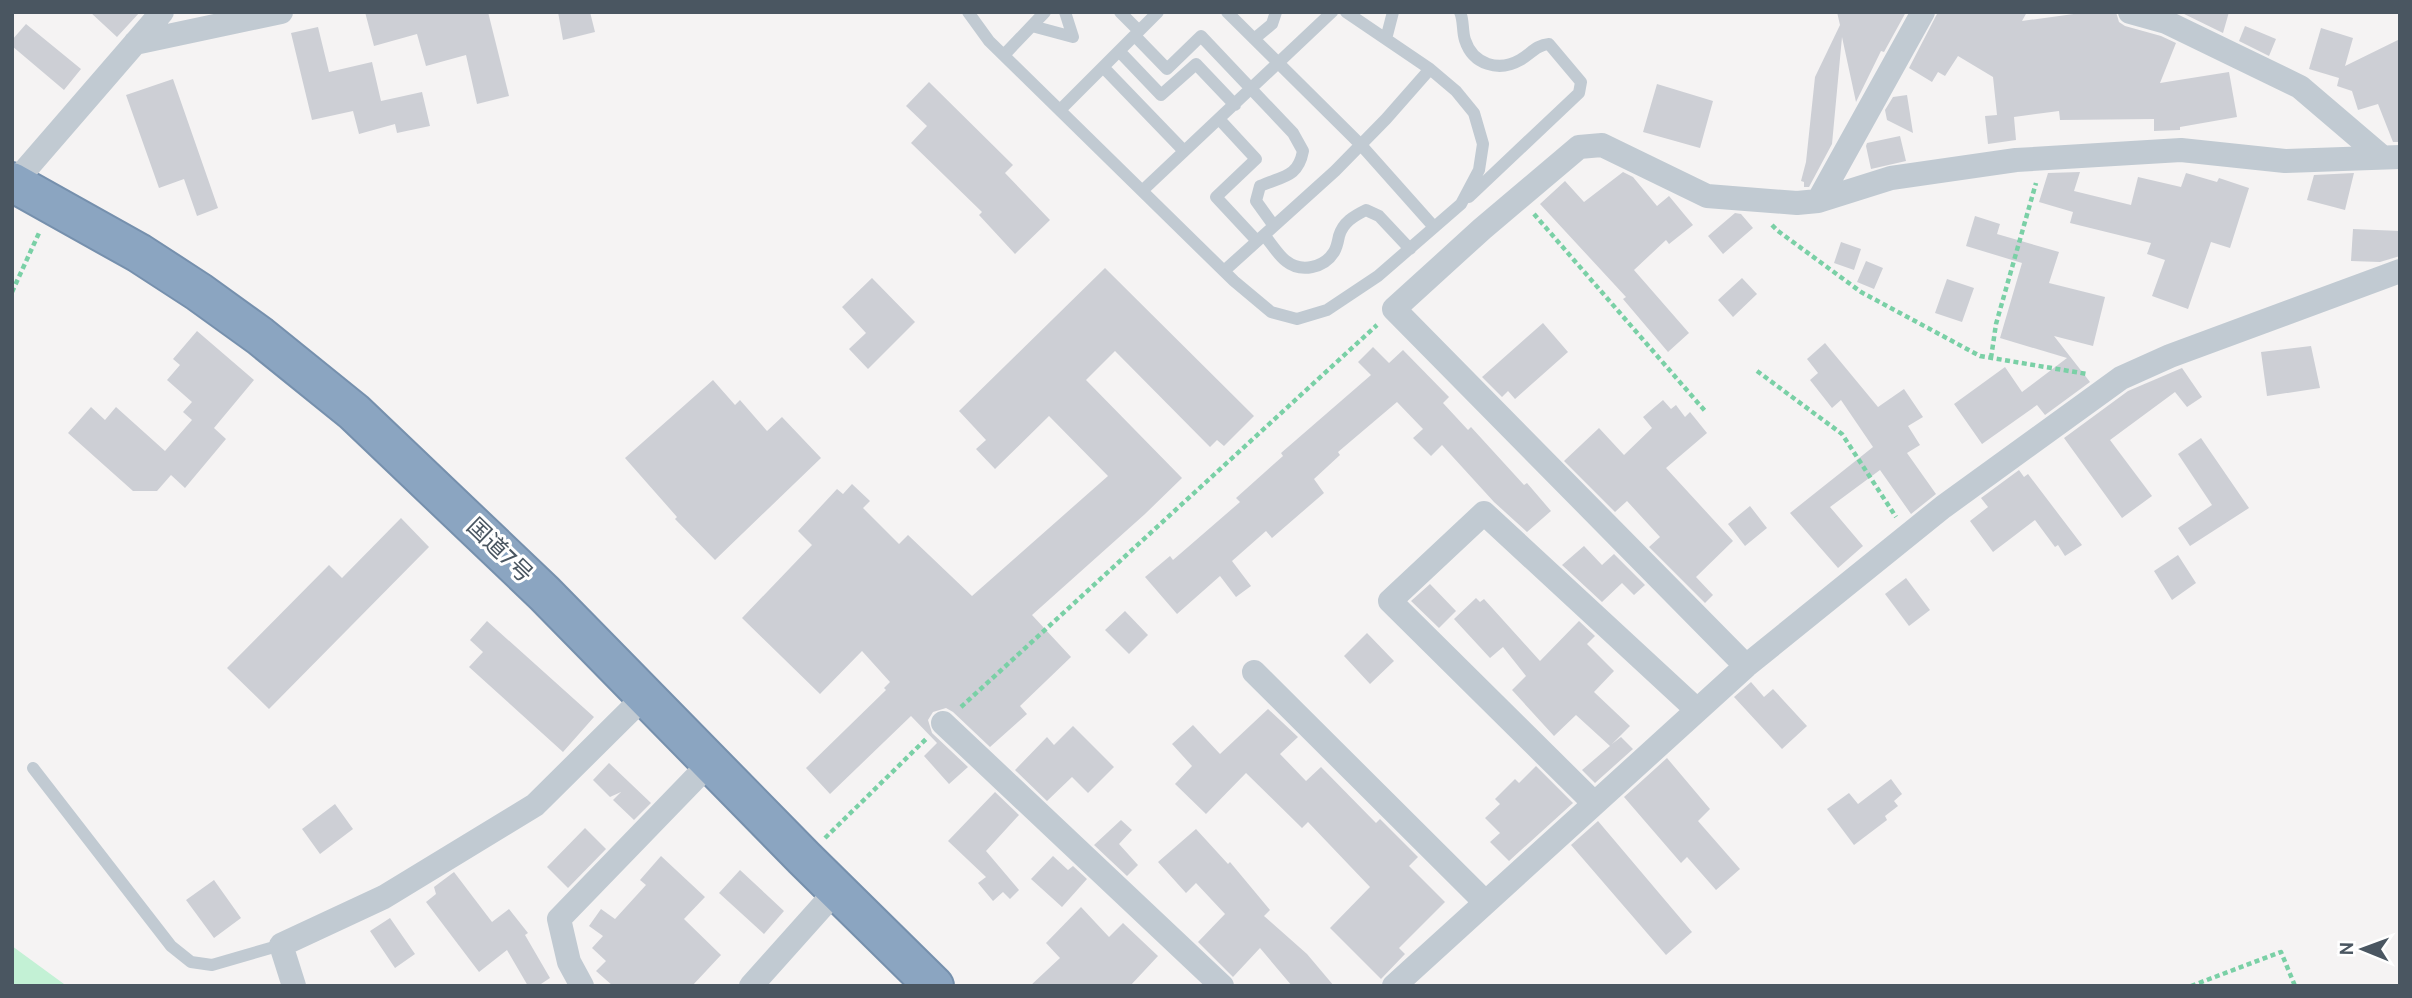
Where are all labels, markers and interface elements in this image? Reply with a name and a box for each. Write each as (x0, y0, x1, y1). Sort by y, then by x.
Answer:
street label: 国道7号 (461, 512, 539, 588)
north arrow (2328, 914, 2398, 984)
text: N (2335, 942, 2358, 956)

